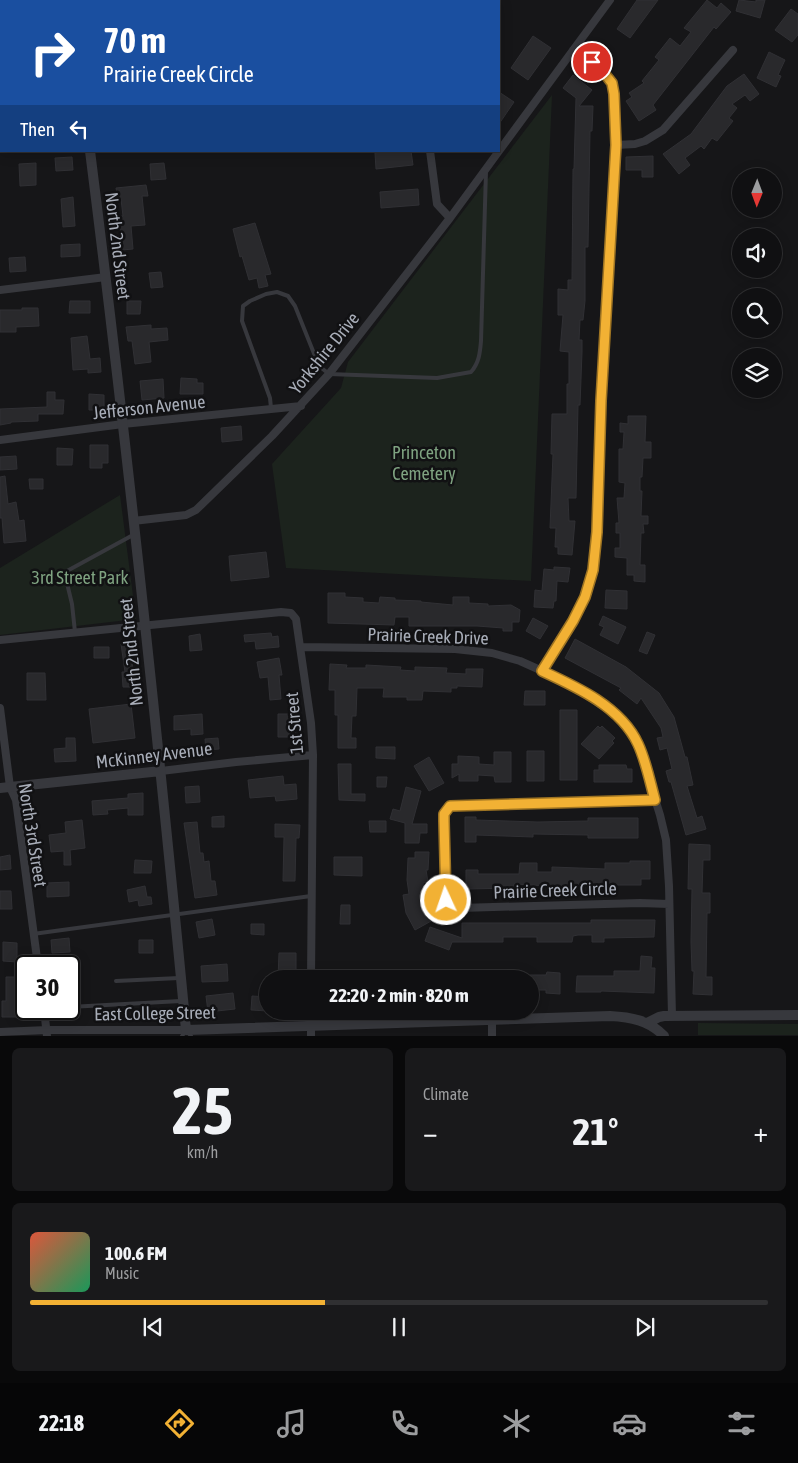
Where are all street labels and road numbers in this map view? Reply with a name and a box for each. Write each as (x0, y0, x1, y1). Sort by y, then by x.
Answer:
street label: North 2nd Street (101, 191, 135, 301)
street label: Yorkshire Drive (285, 308, 363, 398)
street label: Jefferson Avenue (92, 391, 206, 423)
street label: North 2nd Street (115, 597, 147, 707)
street label: Prairie Creek Drive (367, 623, 489, 649)
street label: 1st Street (281, 691, 307, 755)
street label: McKinney Avenue (95, 737, 213, 773)
street label: North 3rd Street (14, 782, 52, 888)
street label: Prairie Creek Circle (493, 877, 617, 903)
street label: East College Street (94, 1001, 216, 1025)

